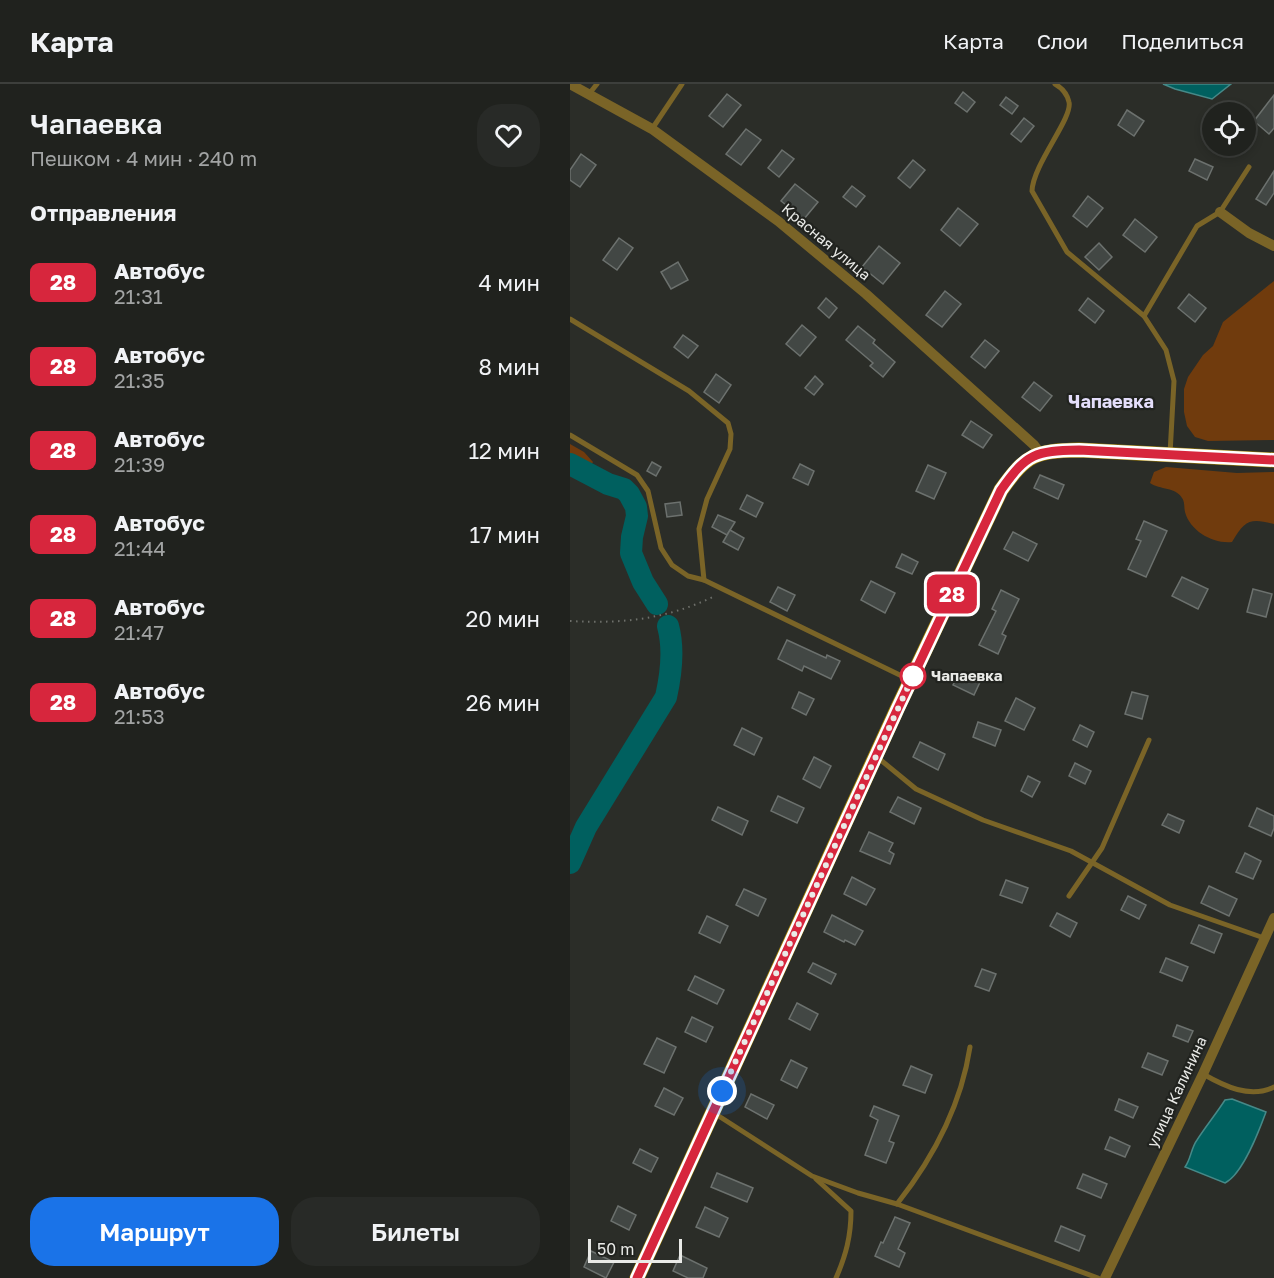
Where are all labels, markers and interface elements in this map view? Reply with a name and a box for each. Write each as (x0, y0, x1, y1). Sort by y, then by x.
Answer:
text: Карта (30, 25, 114, 58)
text: Карта (943, 28, 1004, 54)
text: Слои (1037, 28, 1088, 54)
text: Поделиться (1121, 28, 1244, 54)
map controls (1202, 102, 1256, 156)
button: locate (1202, 102, 1256, 156)
button: heart (477, 104, 540, 167)
text: Чапаевка (30, 107, 162, 140)
text: Пешком · 4 мин · 240 m (30, 146, 257, 170)
text: Отправления (30, 199, 176, 226)
street label: Красная улица (779, 199, 875, 284)
text: Автобус (114, 257, 205, 284)
text: 28 (50, 269, 76, 295)
text: 4 мин (478, 269, 540, 296)
text: 21:31 (114, 284, 163, 308)
text: Автобус (114, 341, 205, 368)
text: 28 (50, 353, 76, 379)
text: 8 мин (478, 353, 540, 380)
text: 21:35 (114, 368, 165, 392)
district label: Чапаевка (1068, 390, 1154, 412)
text: Автобус (114, 425, 205, 452)
text: 28 (50, 437, 76, 463)
text: 12 мин (468, 437, 540, 464)
text: 21:39 (114, 452, 165, 476)
text: Автобус (114, 509, 205, 536)
text: 28 (50, 521, 76, 547)
text: 17 мин (469, 521, 540, 548)
text: 21:44 (114, 536, 166, 560)
line badge: 28 (925, 574, 979, 614)
text: 28 (939, 581, 965, 607)
text: Автобус (114, 593, 205, 620)
text: 28 (50, 605, 76, 631)
text: 20 мин (465, 605, 540, 632)
text: 21:47 (114, 620, 164, 644)
marker: Чапаевка (900, 663, 926, 689)
place label: Чапаевка (931, 666, 1003, 684)
text: Автобус (114, 677, 205, 704)
text: 28 (50, 689, 76, 715)
text: 26 мин (466, 689, 540, 716)
text: 21:53 (114, 704, 165, 728)
street label: улица Калинина (1142, 1033, 1210, 1150)
your location (707, 1076, 737, 1106)
button: Маршрут (30, 1197, 279, 1266)
button: Билеты (291, 1197, 540, 1266)
scale bar (588, 1236, 682, 1264)
text: 50 m (597, 1239, 634, 1259)

